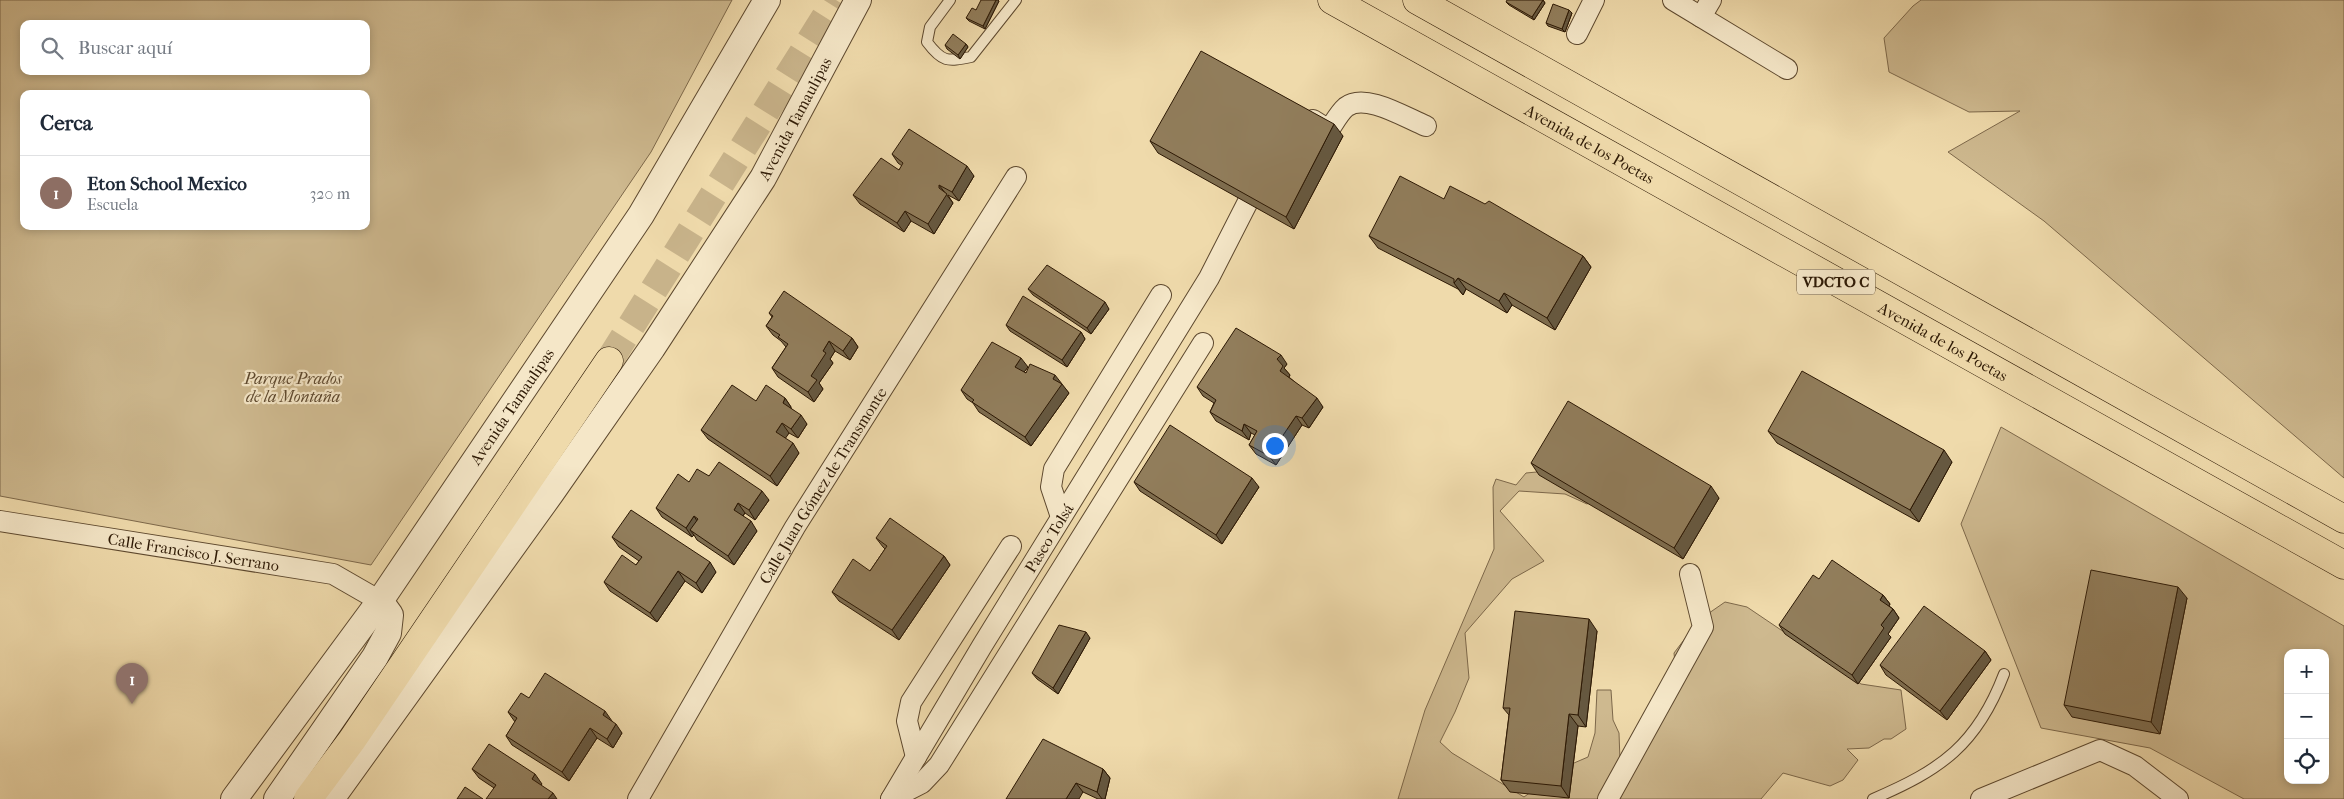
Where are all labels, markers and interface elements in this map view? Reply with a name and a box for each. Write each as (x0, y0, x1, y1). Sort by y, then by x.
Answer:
search box (20, 20, 370, 75)
icon: search (38, 34, 66, 62)
text: Buscar aquí (78, 37, 172, 59)
street label: Avenida Tamaulipas (754, 54, 836, 184)
street label: Avenida de los Poetas (1520, 100, 1658, 188)
text: Cerca (40, 111, 92, 135)
text: Eton School Mexico (87, 173, 247, 195)
text: 1 (53, 184, 59, 203)
text: 320 m (310, 184, 350, 203)
text: Escuela (87, 195, 138, 214)
road number: VDCTO C (1797, 270, 1875, 294)
street label: Avenida de los Poetas (1874, 297, 2011, 385)
street label: Avenida Tamaulipas (465, 345, 558, 469)
park label: Parque Prados de la Montaña (243, 369, 343, 406)
street label: Calle Juan Gómez de Transmonte (755, 384, 891, 587)
your location (1262, 433, 1288, 459)
street label: Paseo Tolsá (1021, 500, 1078, 576)
street label: Calle Francisco J. Serrano (106, 529, 281, 575)
map controls (2284, 649, 2329, 784)
button: + (2284, 649, 2329, 694)
pin: 1 (116, 663, 148, 704)
button: − (2284, 694, 2329, 739)
button: locate (2284, 739, 2329, 784)

